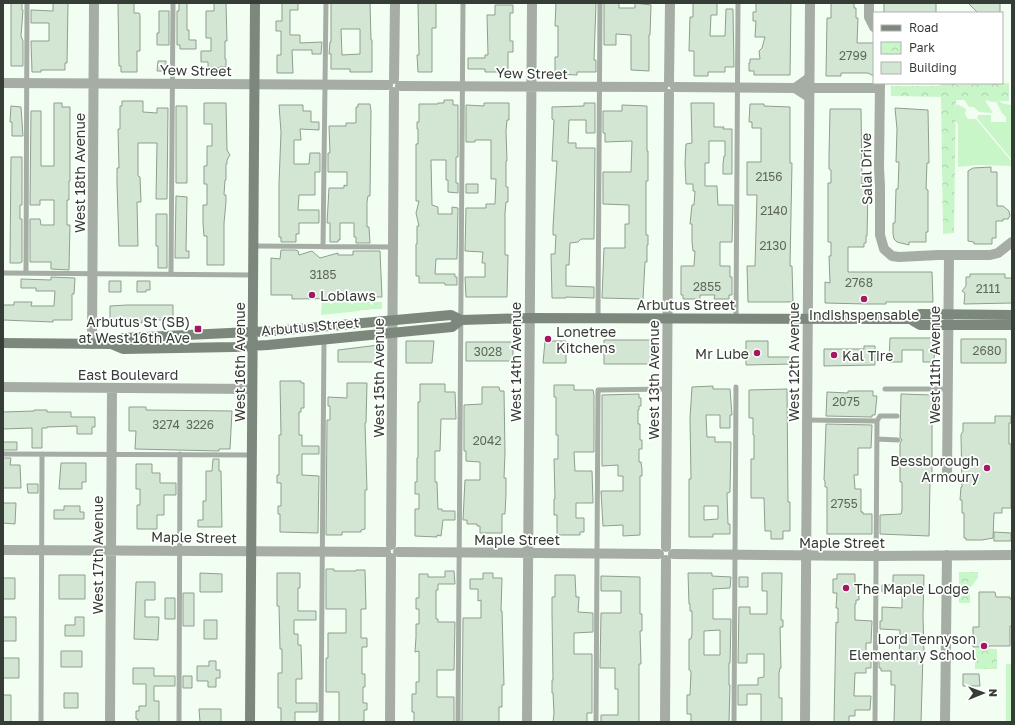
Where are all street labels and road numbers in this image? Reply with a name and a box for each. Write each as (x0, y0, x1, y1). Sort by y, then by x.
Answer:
street label: Yew Street (160, 61, 232, 79)
street label: Yew Street (496, 64, 568, 82)
street label: West 18th Avenue (71, 113, 88, 233)
street label: Salal Drive (857, 133, 875, 205)
street label: Arbutus Street (637, 296, 735, 313)
street label: West 16th Avenue (231, 302, 248, 422)
street label: West 14th Avenue (507, 302, 524, 422)
street label: West 12th Avenue (785, 302, 802, 422)
street label: West 11th Avenue (926, 306, 943, 424)
street label: Arbutus Street (260, 313, 360, 339)
street label: West 15th Avenue (370, 318, 387, 438)
street label: West 13th Avenue (645, 320, 662, 440)
street label: East Boulevard (78, 366, 178, 383)
street label: West 17th Avenue (89, 496, 106, 614)
street label: Maple Street (151, 528, 237, 546)
street label: Maple Street (474, 531, 560, 548)
street label: Maple Street (799, 534, 885, 551)

